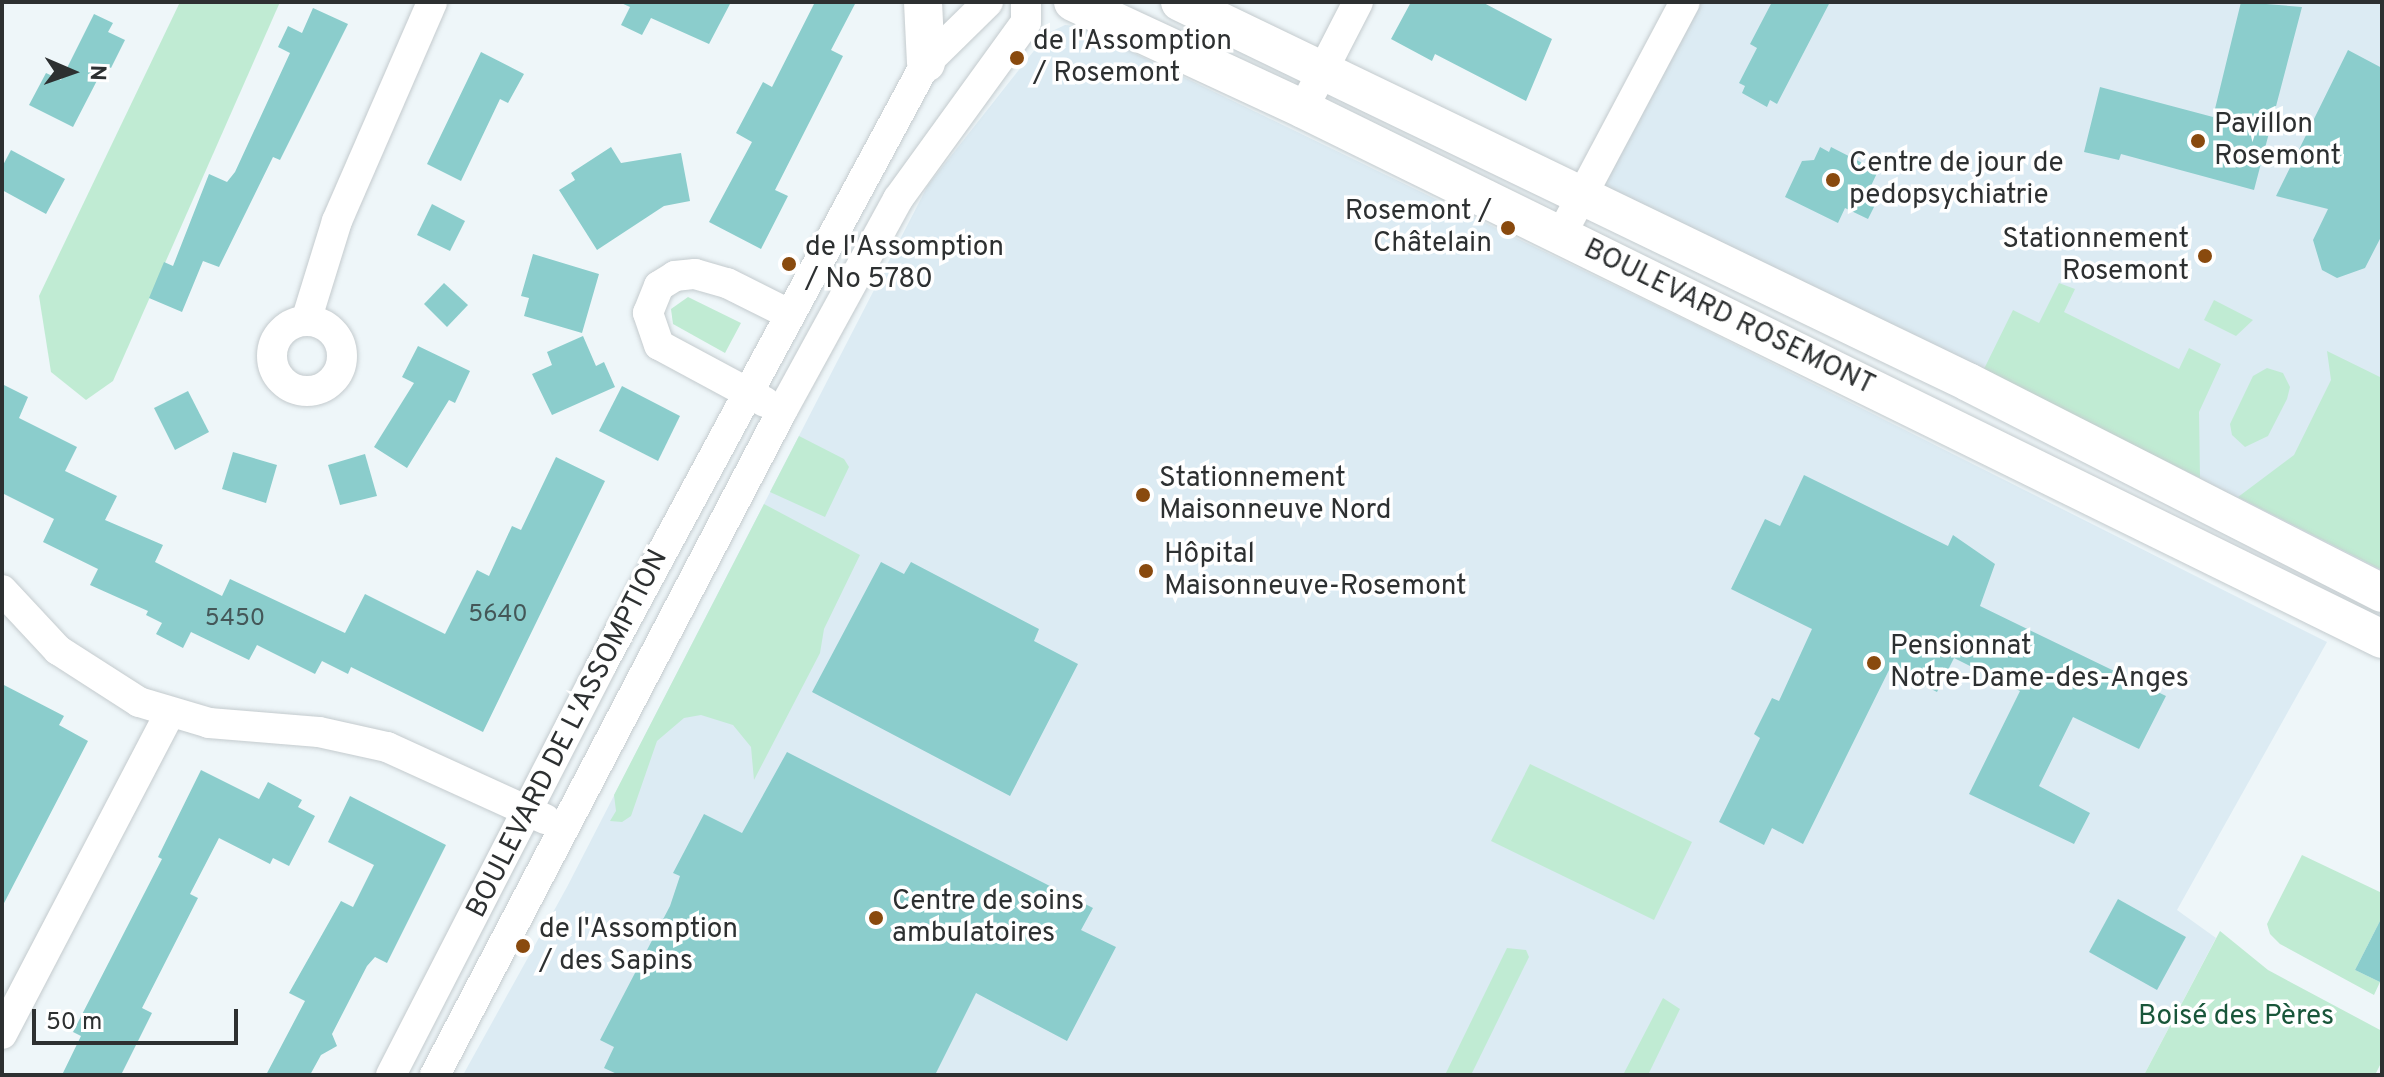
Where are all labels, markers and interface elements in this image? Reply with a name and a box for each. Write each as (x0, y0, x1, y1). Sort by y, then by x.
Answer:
place label: de l'Assomption / Rosemont (1033, 25, 1232, 91)
north arrow (32, 32, 112, 112)
marker: de l'Assomption / Rosemont (1008, 49, 1026, 67)
text: N (83, 64, 110, 81)
place label: Pavillon Rosemont (2214, 108, 2341, 174)
marker: Pavillon Rosemont (2189, 132, 2207, 150)
place label: Centre de jour de pedopsychiatrie (1849, 147, 2064, 213)
marker: Centre de jour de pedopsychiatrie (1824, 171, 1842, 189)
place label: Rosemont / Châtelain (1345, 195, 1492, 261)
marker: Rosemont / Châtelain (1499, 219, 1517, 237)
place label: Stationnement Rosemont (2002, 223, 2189, 289)
place label: de l'Assomption / No 5780 (805, 231, 1004, 297)
street label: BOULEVARD ROSEMONT (1578, 233, 1880, 403)
marker: Stationnement Rosemont (2196, 247, 2214, 265)
marker: de l'Assomption / No 5780 (780, 255, 798, 273)
place label: Stationnement Maisonneuve Nord (1159, 462, 1391, 528)
marker: Stationnement Maisonneuve Nord (1134, 486, 1152, 504)
place label: Hôpital Maisonneuve-Rosemont (1164, 538, 1467, 604)
street label: BOULEVARD DE L'ASSOMPTION (460, 544, 676, 924)
marker: Hôpital Maisonneuve-Rosemont (1135, 560, 1157, 582)
house number: 5640 (468, 602, 528, 630)
house number: 5450 (205, 606, 265, 634)
place label: Pensionnat Notre-Dame-des-Anges (1890, 630, 2189, 696)
marker: Pensionnat Notre-Dame-des-Anges (1865, 654, 1883, 672)
place label: Centre de soins ambulatoires (892, 885, 1084, 951)
marker: Centre de soins ambulatoires (867, 909, 885, 927)
place label: de l'Assomption / des Sapins (539, 913, 738, 979)
marker: de l'Assomption / des Sapins (514, 937, 532, 955)
scale bar (36, 993, 242, 1043)
park label: Boisé des Pères (2138, 1000, 2334, 1034)
text: 50 m (46, 1008, 102, 1038)

